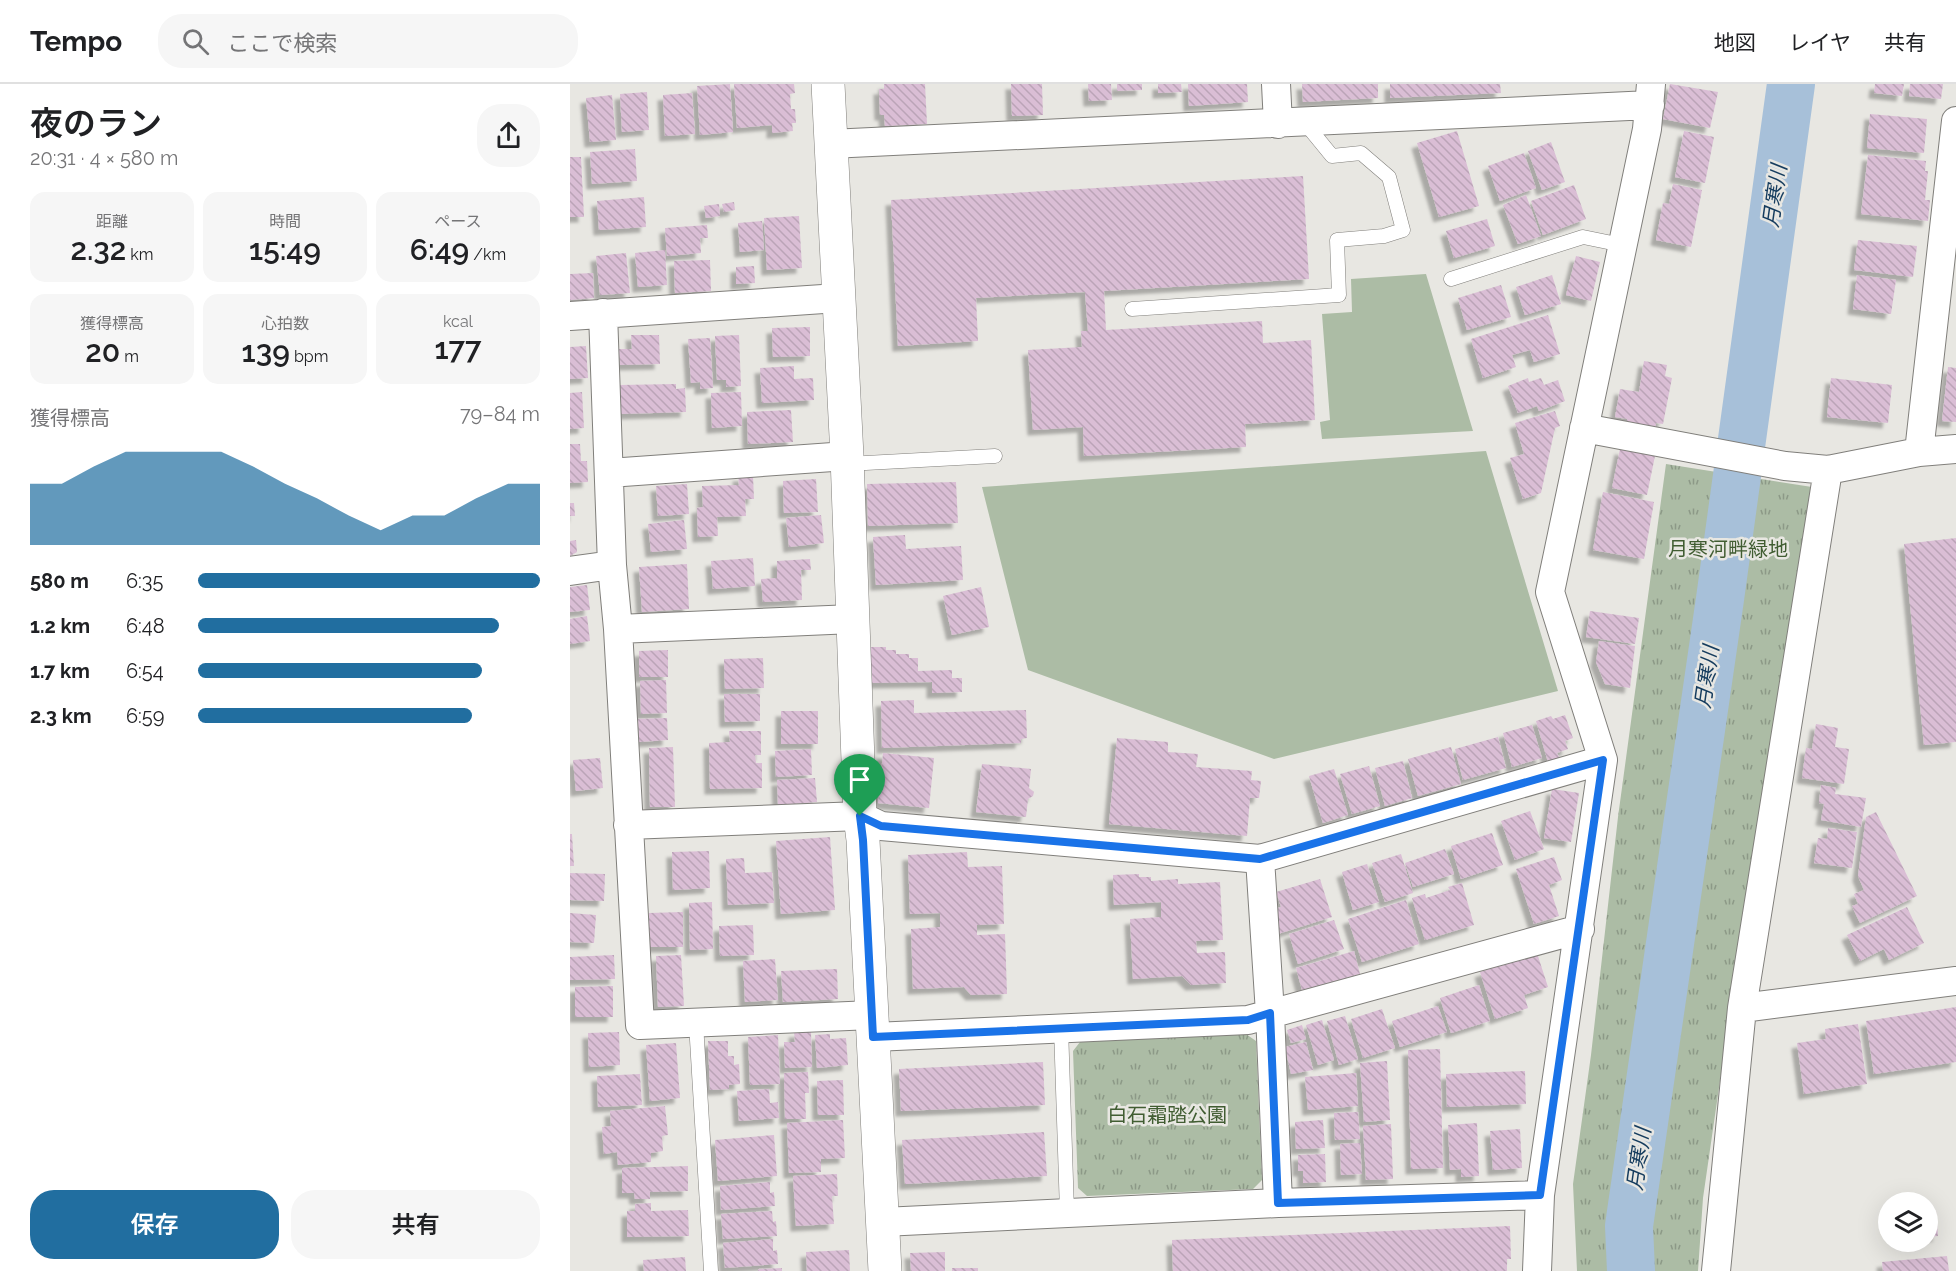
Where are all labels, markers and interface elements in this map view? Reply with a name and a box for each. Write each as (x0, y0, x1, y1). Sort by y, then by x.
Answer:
search box (158, 14, 578, 68)
text: Tempo (30, 25, 122, 58)
icon: search (179, 25, 212, 58)
text: ここで検索 (227, 30, 337, 56)
text: 地図 (1714, 30, 1756, 55)
text: レイヤ (1789, 30, 1851, 55)
text: 共有 (1884, 30, 1926, 55)
text: 夜のラン (30, 104, 162, 143)
button: share (477, 104, 540, 167)
text: 20:31 · 4 × 580 m (30, 146, 178, 170)
water label: 月寒川 (1758, 161, 1792, 229)
text: 距離 (96, 212, 128, 231)
text: 時間 (269, 212, 301, 231)
text: ペース (434, 212, 482, 231)
text: 2.32 (70, 232, 126, 267)
text: 15:49 (249, 232, 321, 267)
text: 6:49 (410, 232, 469, 267)
text: km (126, 245, 154, 264)
text: /km (469, 245, 506, 264)
text: kcal (443, 312, 473, 331)
text: 獲得標高 (80, 314, 144, 333)
text: 心拍数 (261, 314, 309, 333)
text: 177 (434, 331, 482, 366)
text: 20 (85, 334, 120, 369)
text: 139 (242, 334, 290, 369)
text: m (120, 347, 139, 366)
text: bpm (290, 347, 328, 366)
text: 79–84 m (460, 402, 540, 426)
text: 獲得標高 (30, 406, 110, 430)
park label: 月寒河畔緑地 (1668, 537, 1788, 561)
text: 580 m (30, 569, 89, 593)
text: 6:35 (126, 569, 163, 593)
text: 1.2 km (30, 614, 90, 638)
text: 6:48 (126, 614, 165, 638)
water label: 月寒川 (1690, 642, 1724, 710)
text: 1.7 km (30, 659, 90, 683)
text: 6:54 (126, 659, 164, 683)
text: 2.3 km (30, 704, 92, 728)
text: 6:59 (126, 704, 164, 728)
pin (834, 754, 885, 816)
icon: arrive (843, 763, 876, 796)
park label: 白石霜踏公園 (1107, 1103, 1227, 1127)
water label: 月寒川 (1622, 1124, 1656, 1192)
button: 保存 (30, 1190, 279, 1259)
button: 共有 (291, 1190, 540, 1259)
map controls (1878, 1192, 1938, 1252)
button: layers (1878, 1192, 1938, 1252)

